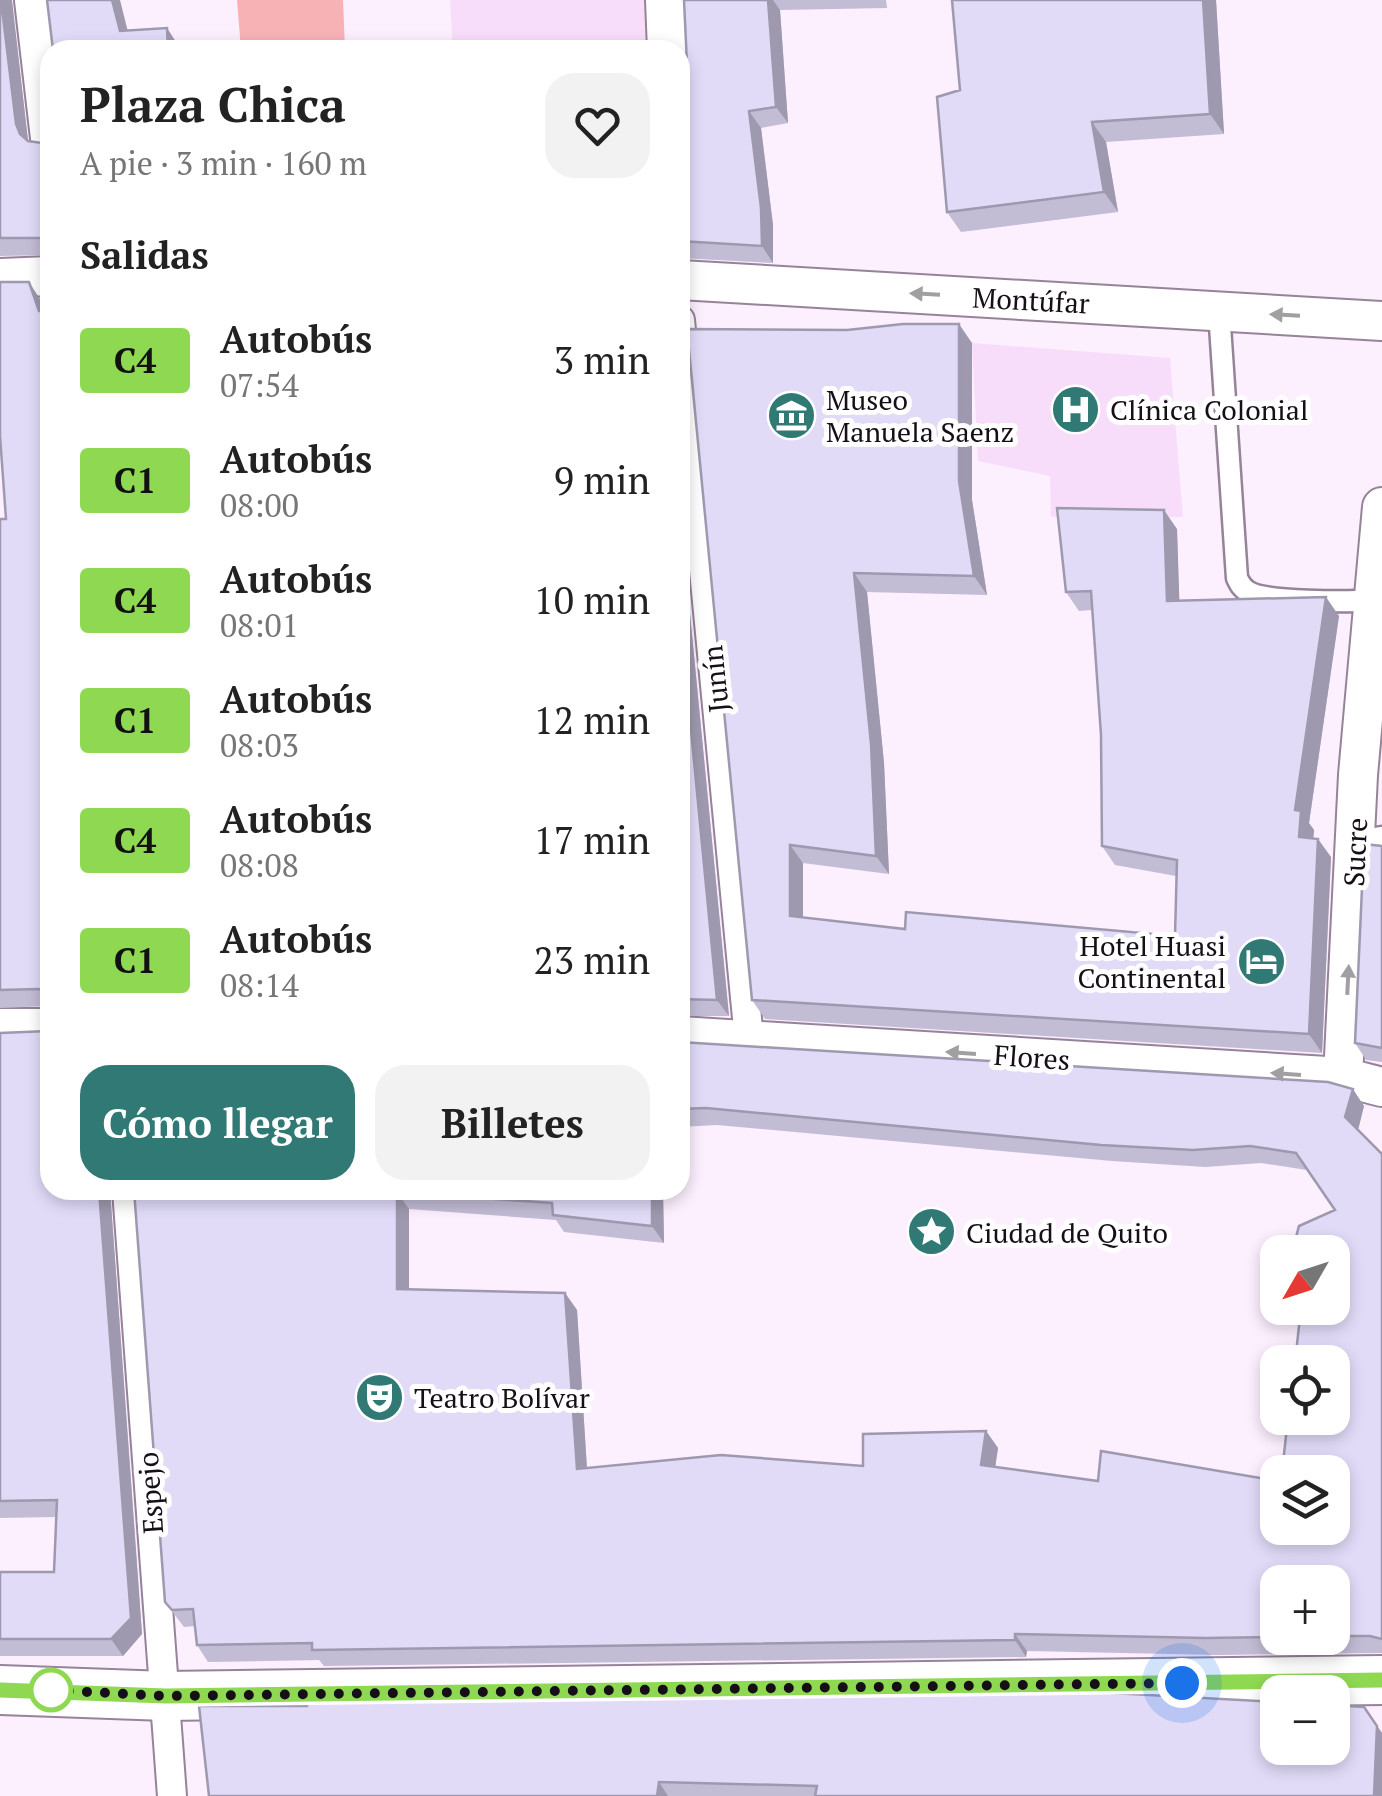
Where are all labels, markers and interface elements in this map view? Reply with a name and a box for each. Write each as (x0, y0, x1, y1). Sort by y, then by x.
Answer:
text: Plaza Chica (80, 72, 346, 136)
button: heart (545, 73, 650, 178)
text: A pie · 3 min · 160 m (80, 142, 367, 184)
text: Salidas (80, 230, 209, 280)
street label: Montúfar (971, 278, 1091, 322)
one-way arrow (909, 286, 941, 302)
one-way arrow (1268, 307, 1300, 323)
text: Autobús (220, 314, 372, 364)
text: 3 min (554, 335, 650, 385)
text: C4 (114, 337, 156, 383)
text: 07:54 (220, 364, 299, 406)
place label: Museo Manuela Saenz (826, 381, 1014, 450)
hospital icon: Clínica Colonial (1049, 383, 1101, 435)
museum icon: Museo Manuela Saenz (765, 389, 817, 441)
place label: Clínica Colonial (1110, 391, 1308, 428)
text: Autobús (220, 434, 372, 484)
text: 9 min (554, 455, 650, 505)
text: C1 (114, 457, 156, 503)
text: 08:00 (220, 484, 299, 526)
text: Autobús (220, 554, 372, 604)
text: 10 min (533, 575, 650, 625)
text: C4 (114, 577, 156, 623)
text: 08:01 (220, 604, 299, 646)
street label: Junín (693, 643, 737, 714)
text: Autobús (220, 674, 372, 724)
text: 12 min (533, 695, 650, 745)
text: C1 (114, 697, 156, 743)
text: 08:03 (220, 724, 299, 766)
text: Autobús (220, 794, 372, 844)
text: 17 min (533, 815, 650, 865)
text: C4 (114, 817, 156, 863)
street label: Sucre (1335, 817, 1375, 887)
text: 08:08 (220, 844, 299, 886)
text: Autobús (220, 914, 372, 964)
place label: Hotel Huasi Continental (1077, 927, 1226, 996)
text: 23 min (533, 935, 650, 985)
hotel icon: Hotel Huasi Continental (1235, 935, 1287, 987)
text: C1 (114, 937, 156, 983)
one-way arrow (1340, 963, 1356, 995)
text: 08:14 (220, 964, 299, 1006)
street label: Flores (993, 1036, 1071, 1078)
one-way arrow (945, 1045, 977, 1061)
button: Cómo llegar (80, 1065, 355, 1180)
button: Billetes (375, 1065, 650, 1180)
one-way arrow (1269, 1066, 1301, 1082)
place icon: Ciudad de Quito (905, 1206, 957, 1258)
place label: Ciudad de Quito (966, 1214, 1168, 1251)
north arrow (1260, 1235, 1350, 1325)
map controls (1260, 1235, 1350, 1765)
button: locate (1260, 1345, 1350, 1435)
theatre icon: Teatro Bolívar (353, 1371, 405, 1423)
place label: Teatro Bolívar (414, 1379, 590, 1416)
street label: Espejo (129, 1451, 171, 1535)
button: layers (1260, 1455, 1350, 1545)
button: + (1260, 1565, 1350, 1655)
your location (1157, 1658, 1207, 1708)
unlabelled marker (30, 1669, 72, 1711)
button: − (1260, 1675, 1350, 1765)

